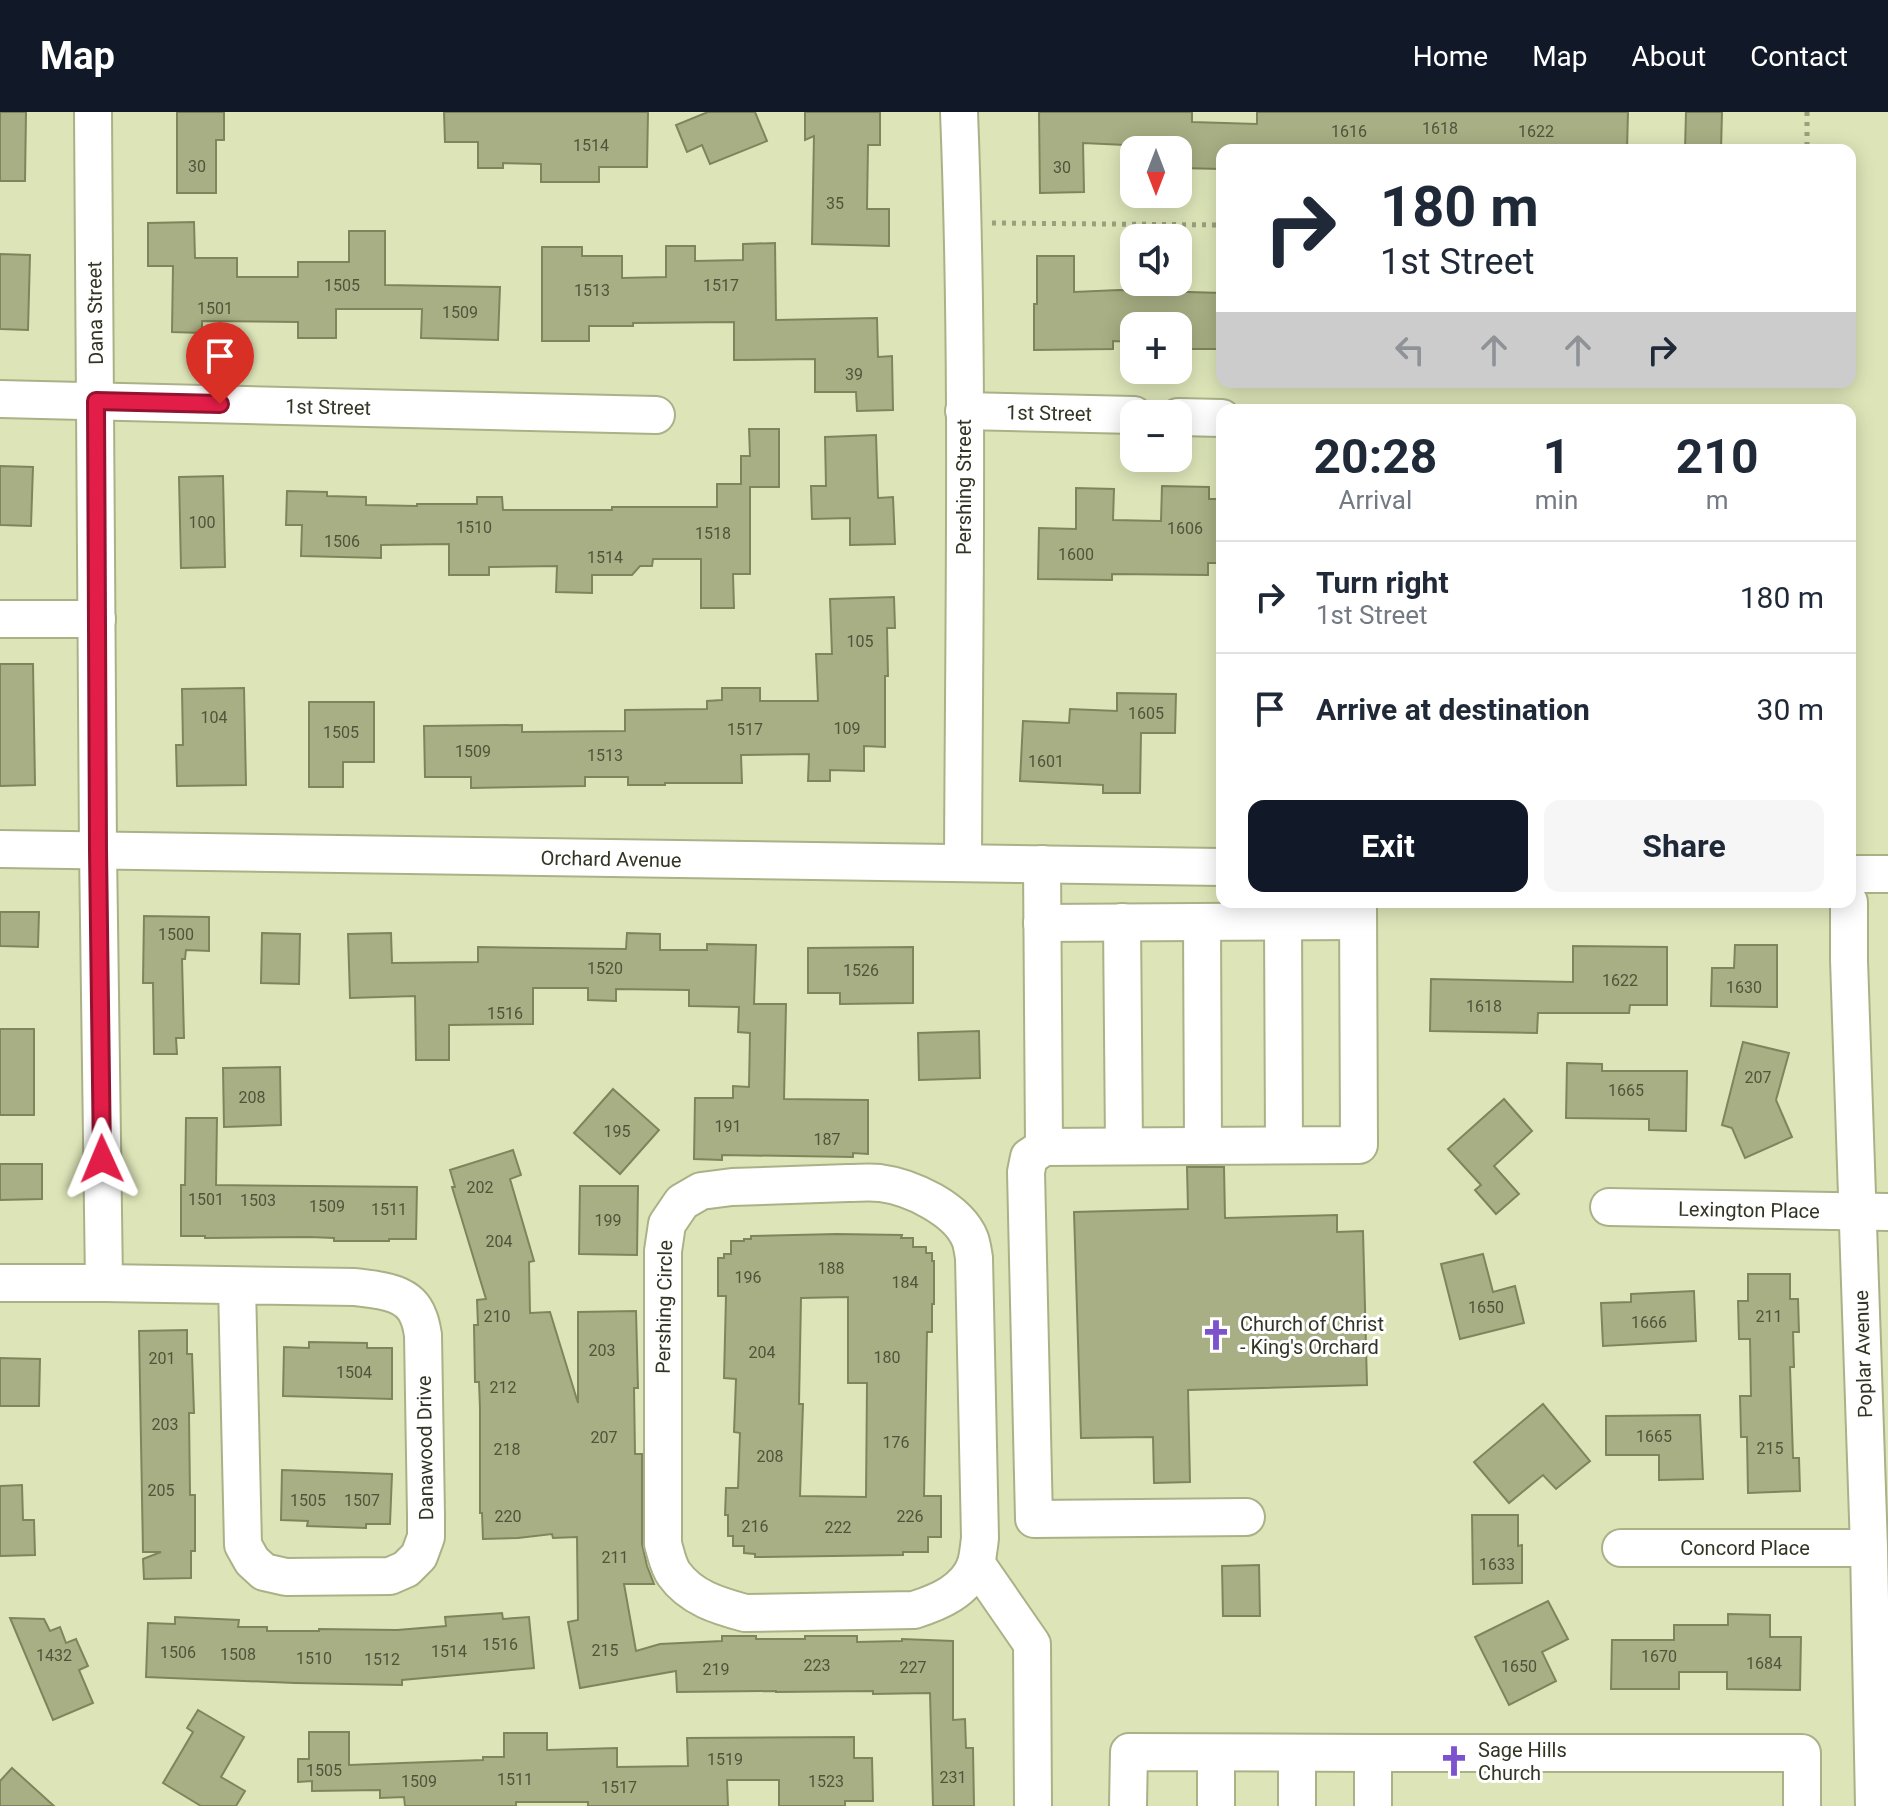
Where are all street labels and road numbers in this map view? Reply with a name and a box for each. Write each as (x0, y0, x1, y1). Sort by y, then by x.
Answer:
street label: Dana Street (82, 261, 108, 365)
street label: 1st Street (285, 394, 371, 420)
street label: 1st Street (1006, 400, 1092, 426)
street label: Pershing Street (952, 419, 976, 555)
street label: Orchard Avenue (540, 846, 682, 872)
street label: Lexington Place (1678, 1197, 1820, 1223)
street label: Pershing Circle (651, 1240, 677, 1374)
street label: Poplar Avenue (1849, 1290, 1877, 1418)
street label: Danawood Drive (412, 1375, 438, 1521)
street label: Concord Place (1680, 1536, 1810, 1560)

